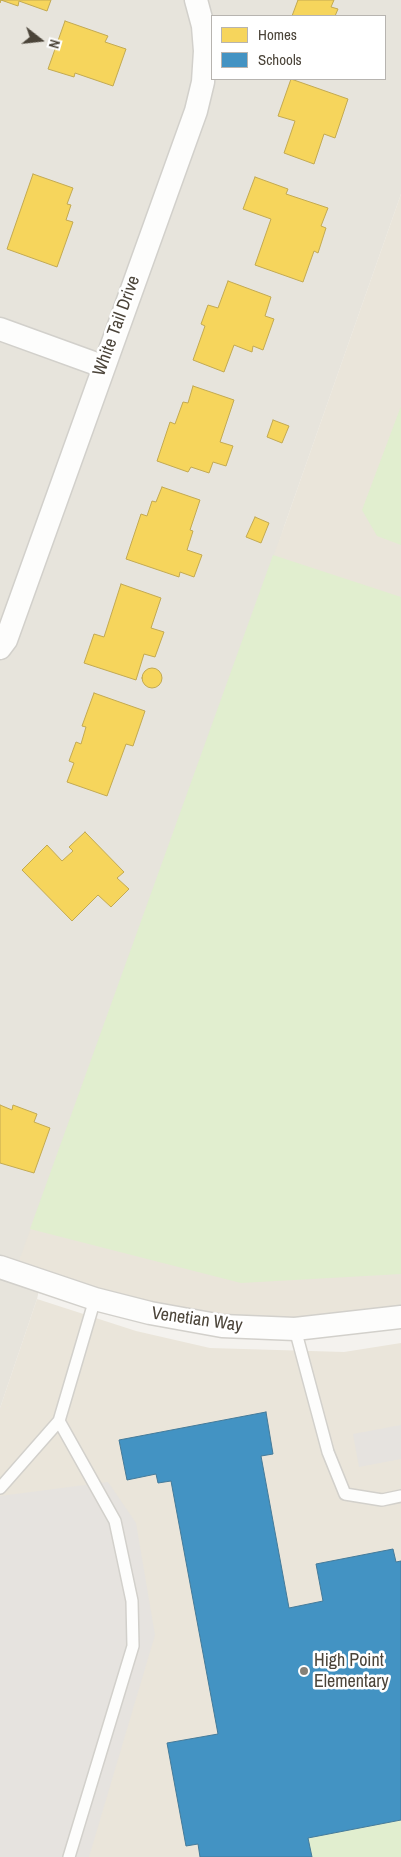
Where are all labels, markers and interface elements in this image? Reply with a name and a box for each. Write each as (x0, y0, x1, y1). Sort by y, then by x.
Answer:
north arrow (15, 15, 65, 65)
legend (211, 15, 386, 80)
text: Homes (258, 24, 297, 45)
text: N (45, 38, 64, 51)
text: Schools (258, 49, 302, 70)
street label: White Tail Drive (89, 273, 145, 379)
street label: Venetian Way (150, 1303, 244, 1337)
place label: High Point Elementary (314, 1650, 389, 1692)
marker: High Point Elementary (298, 1665, 310, 1677)

